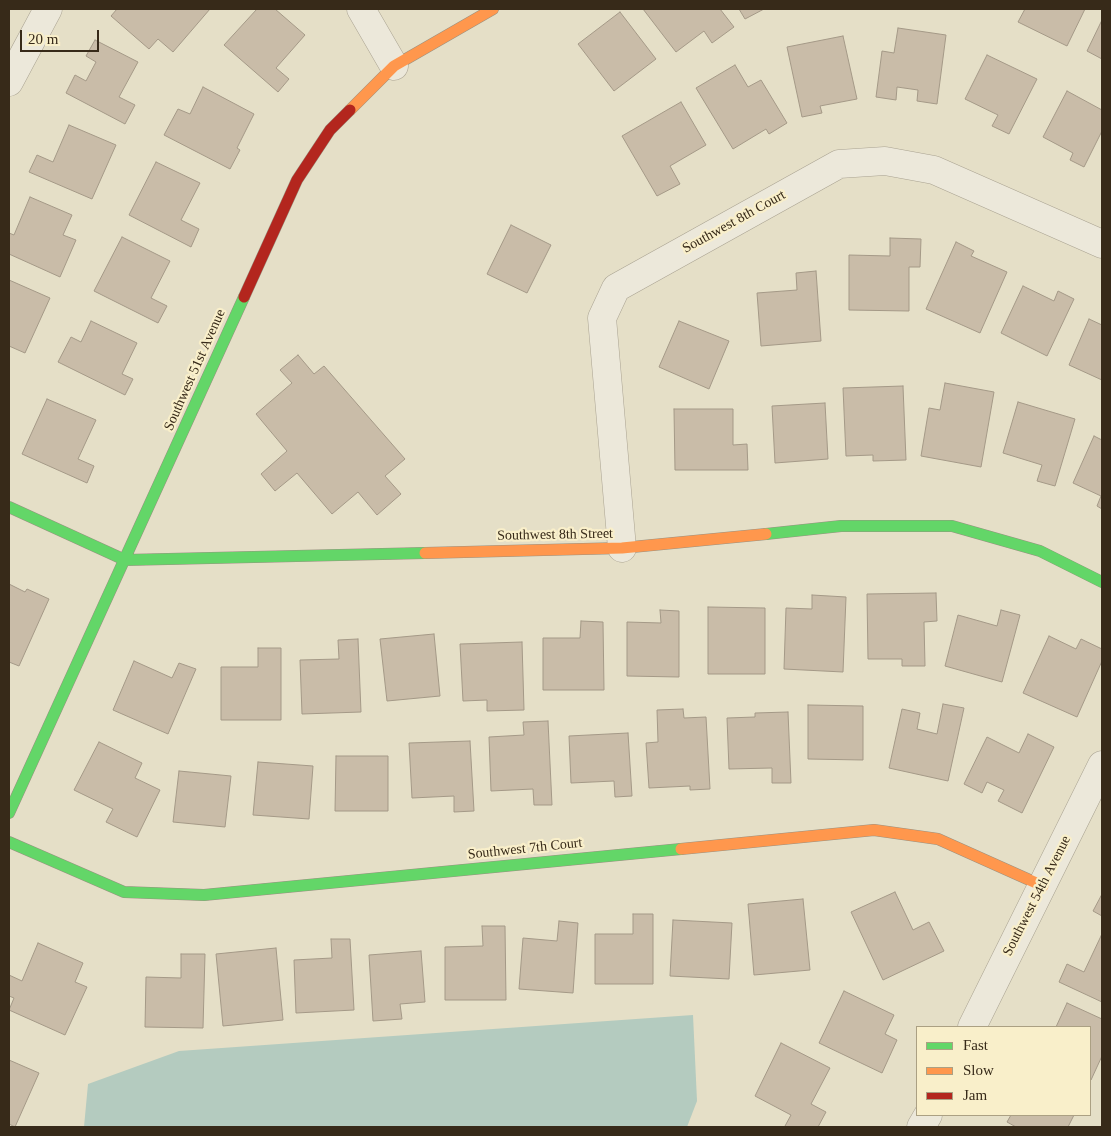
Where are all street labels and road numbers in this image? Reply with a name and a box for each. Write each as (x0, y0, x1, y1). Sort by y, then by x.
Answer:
street label: Southwest 8th Court (680, 187, 788, 257)
street label: Southwest 51st Avenue (161, 307, 229, 433)
street label: Southwest 8th Street (497, 526, 613, 544)
street label: Southwest 54th Avenue (999, 833, 1075, 959)
street label: Southwest 7th Court (467, 835, 583, 863)

